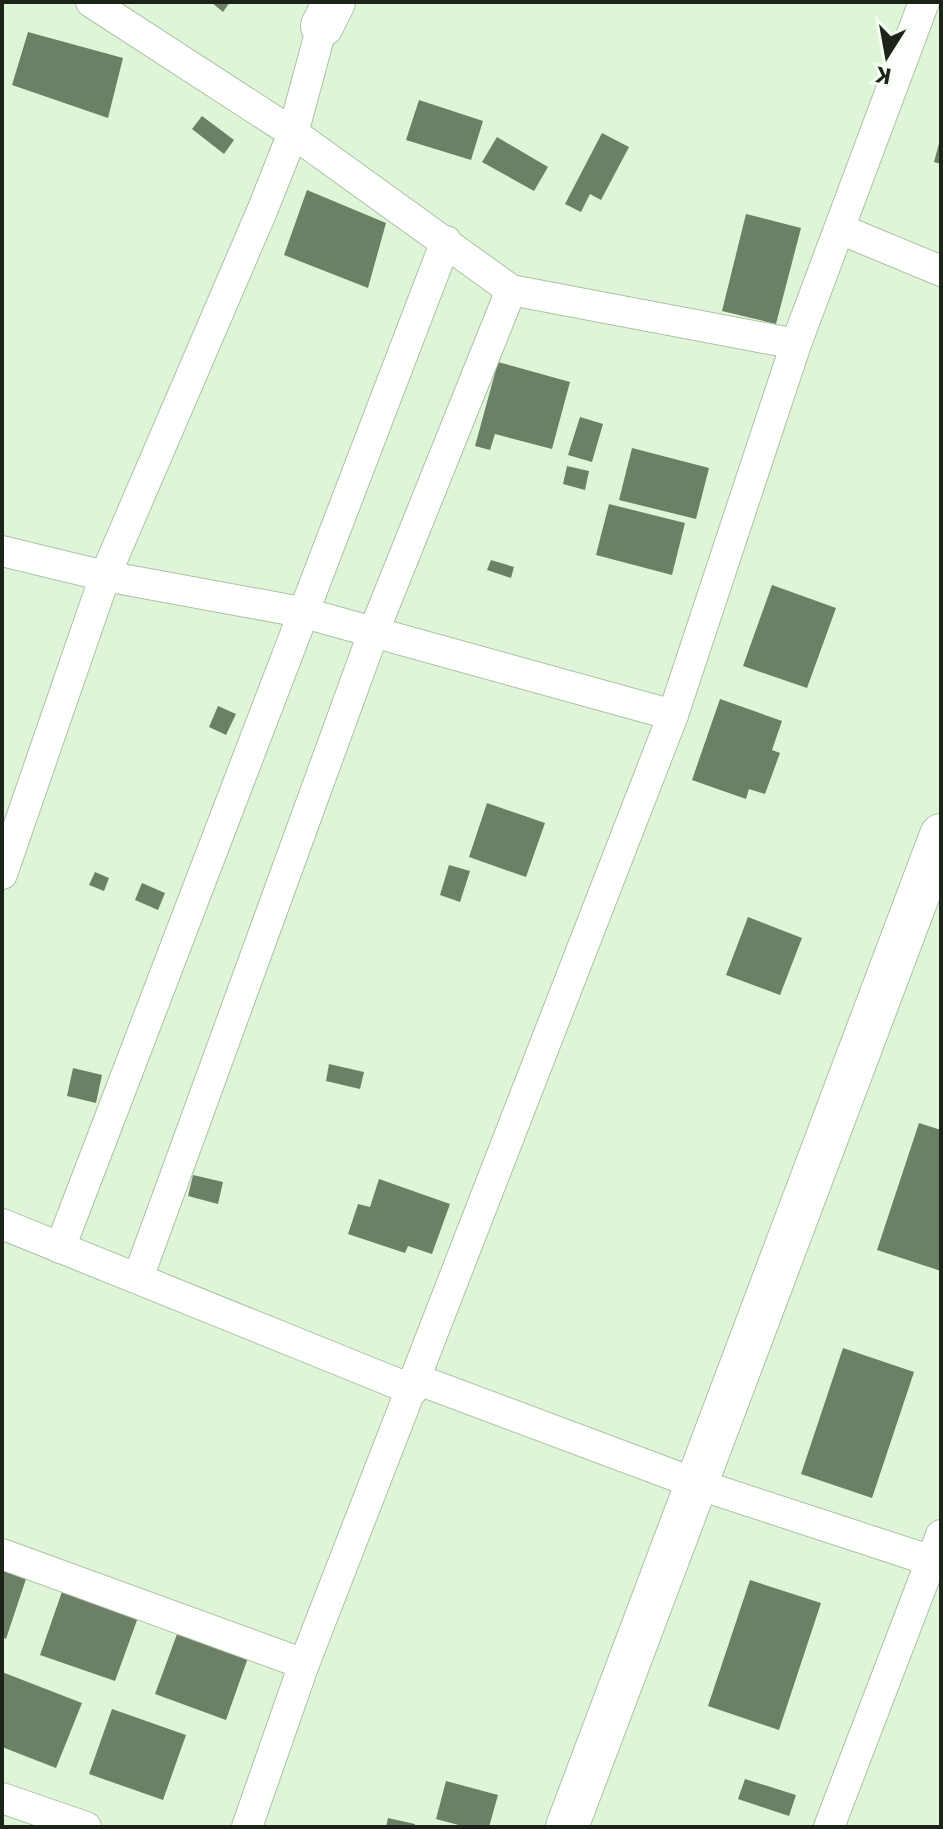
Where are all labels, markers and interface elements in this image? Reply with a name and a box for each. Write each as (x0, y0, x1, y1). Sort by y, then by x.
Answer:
north arrow (847, 16, 927, 96)
text: K (873, 61, 893, 91)

